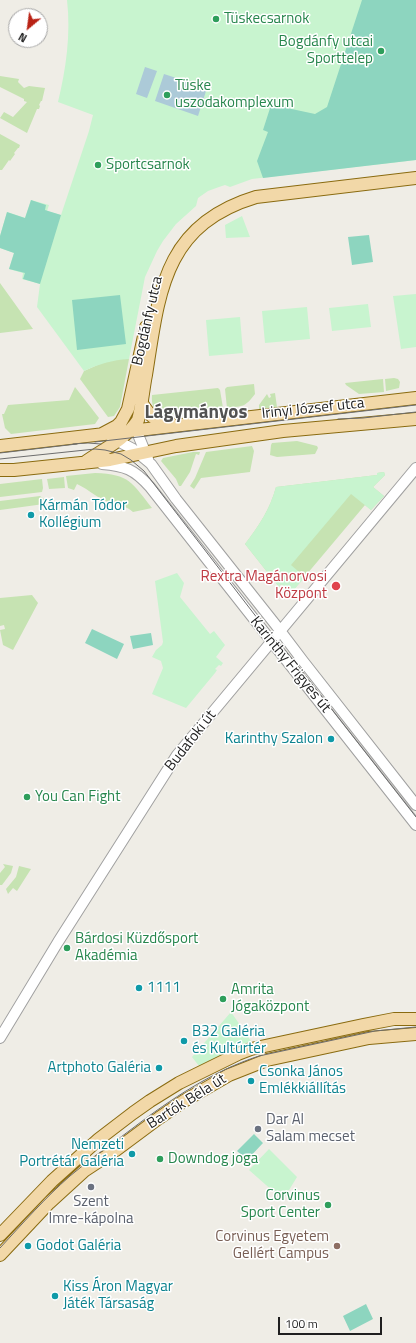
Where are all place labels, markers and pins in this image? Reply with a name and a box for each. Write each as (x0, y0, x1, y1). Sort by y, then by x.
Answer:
place label: Tüskecsarnok (224, 10, 309, 28)
marker: Tüskecsarnok (211, 14, 221, 24)
place label: Bogdánfy utcai Sporttelep (279, 33, 373, 68)
marker: Bogdánfy utcai Sporttelep (376, 46, 386, 56)
place label: Tüske uszodakomplexum (175, 77, 294, 112)
marker: Tüske uszodakomplexum (162, 90, 172, 100)
place label: Sportcsarnok (106, 156, 190, 174)
marker: Sportcsarnok (93, 160, 103, 170)
place label: Kármán Tódor Kollégium (39, 497, 127, 532)
marker: Kármán Tódor Kollégium (26, 510, 36, 520)
place label: Rextra Magánorvosi Központ (201, 568, 327, 603)
marker: Rextra Magánorvosi Központ (330, 580, 342, 592)
place label: Karinthy Szalon (225, 730, 323, 748)
marker: Karinthy Szalon (326, 734, 336, 744)
place label: You Can Fight (35, 788, 120, 806)
marker: You Can Fight (22, 792, 32, 802)
place label: Bárdosi Küzdősport Akadémia (75, 930, 198, 965)
marker: Bárdosi Küzdősport Akadémia (62, 943, 72, 953)
place label: 1111 (147, 979, 181, 997)
place label: Amrita Jógaközpont (231, 981, 309, 1016)
marker: 1111 (134, 983, 144, 993)
marker: Amrita Jógaközpont (218, 994, 228, 1004)
place label: B32 Galéria és Kultúrtér (192, 1023, 266, 1058)
marker: B32 Galéria és Kultúrtér (179, 1036, 189, 1046)
place label: Artphoto Galéria (48, 1059, 151, 1077)
marker: Artphoto Galéria (154, 1063, 164, 1073)
place label: Csonka János Emlékkiállítás (259, 1063, 346, 1098)
marker: Csonka János Emlékkiállítás (246, 1076, 256, 1086)
place label: Dar Al Salam mecset (266, 1111, 355, 1146)
marker: Dar Al Salam mecset (253, 1124, 263, 1134)
place label: Nemzeti Portrétár Galéria (19, 1136, 124, 1171)
marker: Nemzeti Portrétár Galéria (127, 1149, 137, 1159)
place label: Downdog joga (168, 1150, 258, 1168)
marker: Downdog joga (155, 1154, 165, 1164)
marker: Szent Imre-kápolna (86, 1182, 96, 1192)
place label: Corvinus Sport Center (241, 1187, 320, 1222)
place label: Szent Imre-kápolna (49, 1193, 133, 1228)
marker: Corvinus Sport Center (323, 1200, 333, 1210)
place label: Corvinus Egyetem Gellért Campus (215, 1228, 329, 1263)
place label: Godot Galéria (36, 1237, 121, 1255)
marker: Godot Galéria (23, 1241, 33, 1251)
marker: Corvinus Egyetem Gellért Campus (332, 1241, 342, 1251)
place label: Kiss Áron Magyar Játék Társaság (63, 1278, 173, 1313)
marker: Kiss Áron Magyar Játék Társaság (50, 1291, 60, 1301)

